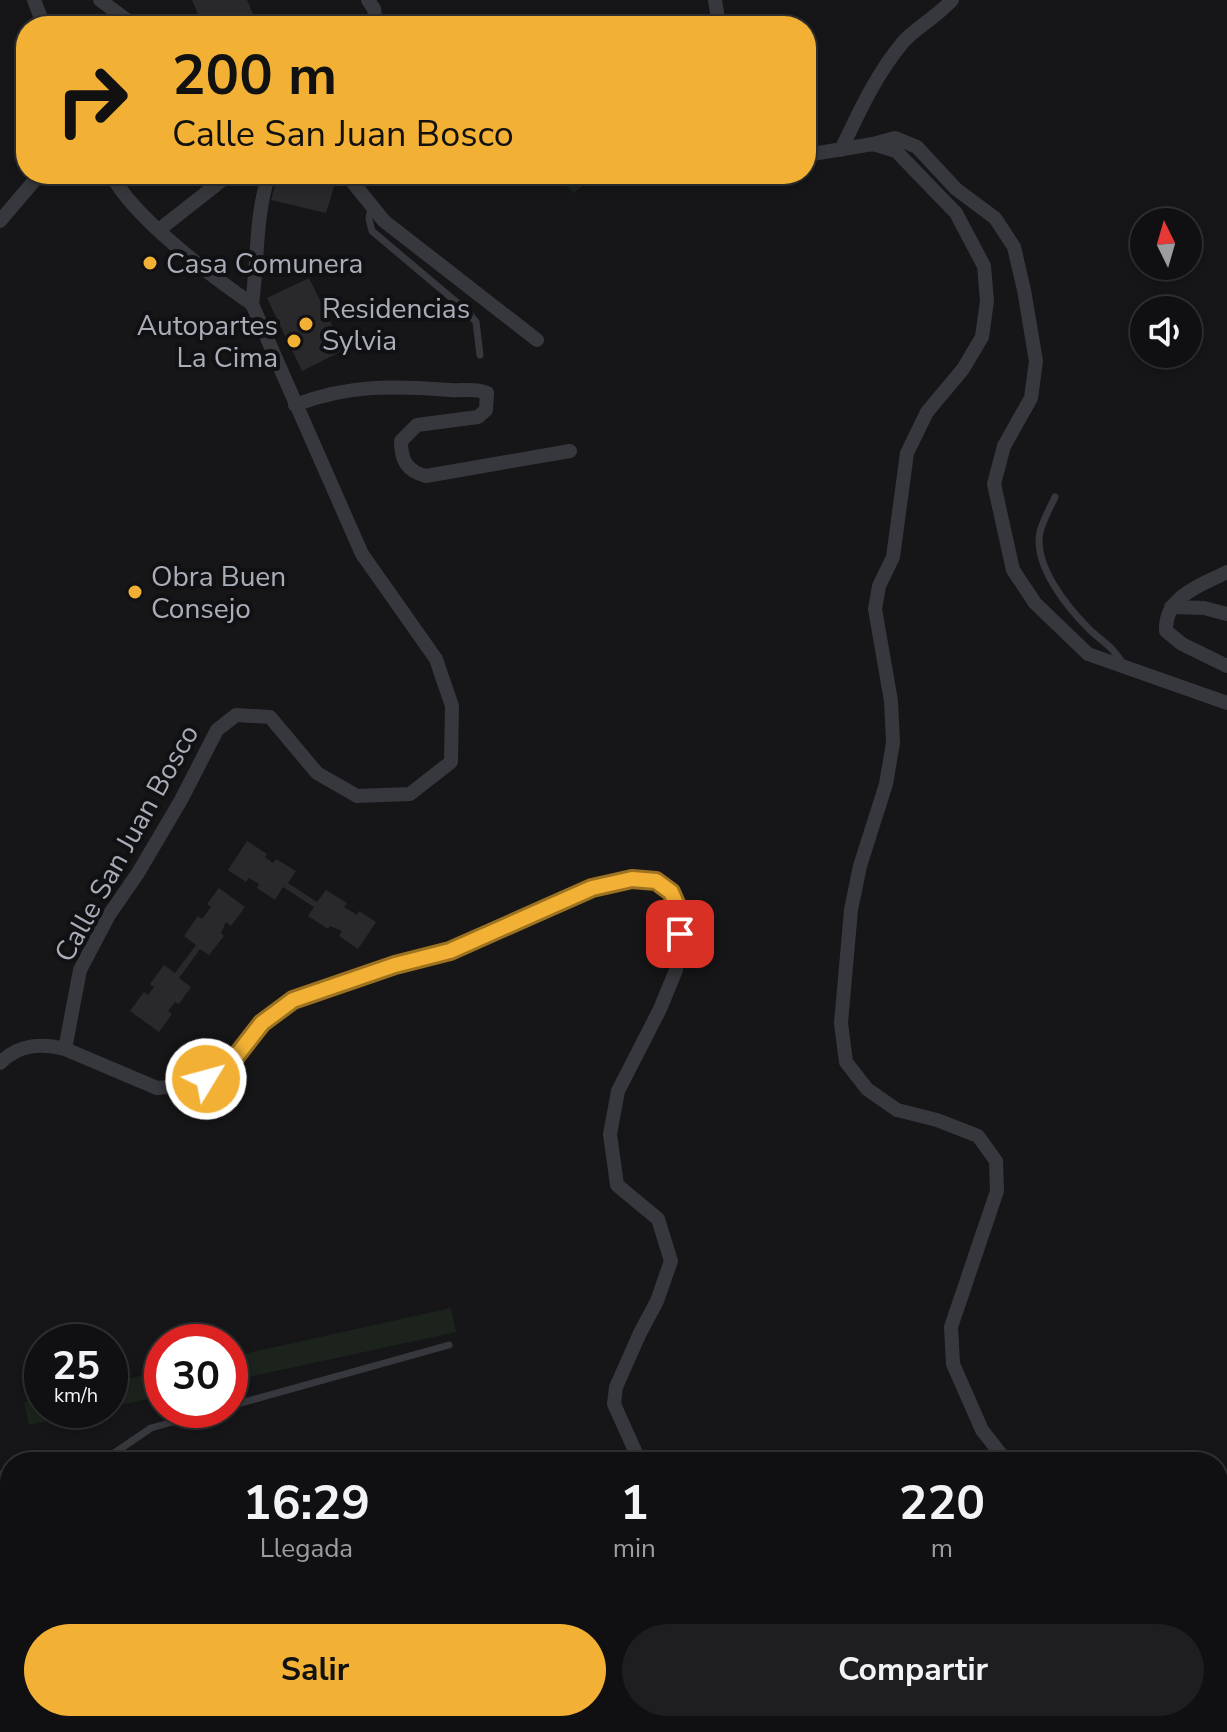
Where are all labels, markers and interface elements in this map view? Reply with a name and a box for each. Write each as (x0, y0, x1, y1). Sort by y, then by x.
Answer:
text: 200 m (172, 37, 337, 114)
icon: right (40, 48, 144, 152)
text: Calle San Juan Bosco (172, 110, 514, 159)
north arrow (1130, 208, 1202, 280)
map controls (1130, 208, 1202, 368)
place label: Casa Comunera (166, 245, 363, 283)
marker: Casa Comunera (141, 254, 159, 272)
place label: Residencias Sylvia (322, 290, 470, 360)
button: sound (1130, 296, 1202, 368)
place label: Autopartes La Cima (137, 307, 278, 377)
marker: Residencias Sylvia (297, 315, 315, 333)
marker: Autopartes La Cima (285, 332, 303, 350)
place label: Obra Buen Consejo (151, 558, 286, 628)
marker: Obra Buen Consejo (126, 583, 144, 601)
street label: Calle San Juan Bosco (46, 718, 208, 969)
pin (646, 900, 714, 968)
icon: arrive (658, 912, 702, 956)
position arrow (164, 1037, 248, 1121)
speed limit sign: 30 (144, 1324, 248, 1428)
text: 25 (52, 1339, 100, 1393)
text: km/h (54, 1382, 98, 1409)
text: 16:29 (243, 1470, 370, 1536)
text: 1 (620, 1470, 649, 1536)
text: 220 (899, 1470, 985, 1536)
text: Llegada (260, 1531, 353, 1566)
text: min (613, 1531, 656, 1566)
text: m (931, 1531, 953, 1566)
button: Salir (24, 1624, 606, 1716)
button: Compartir (622, 1624, 1204, 1716)

